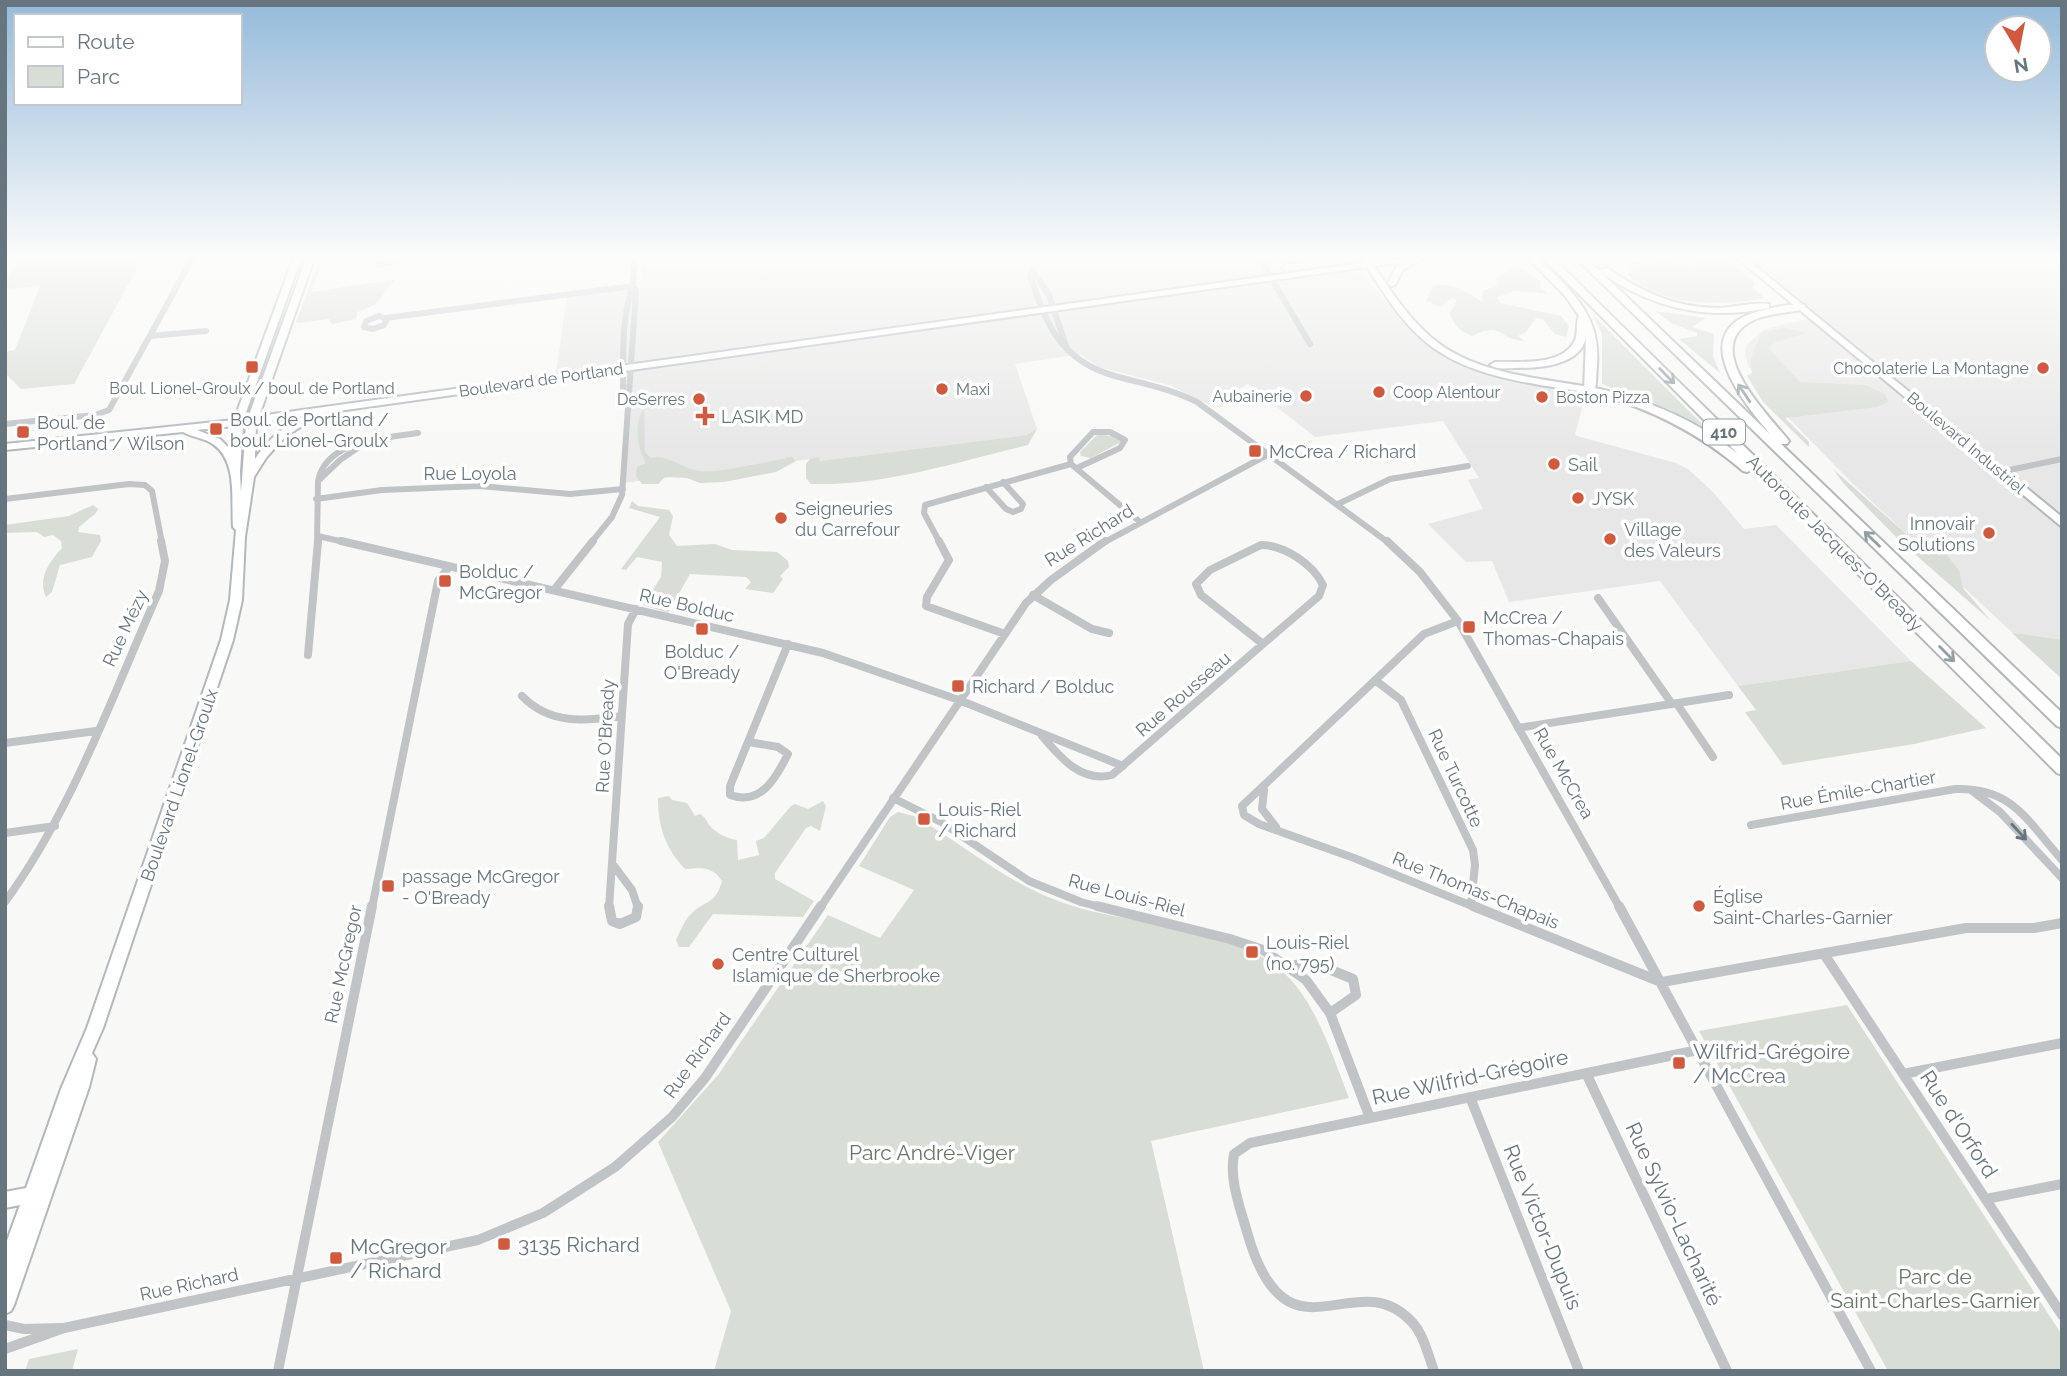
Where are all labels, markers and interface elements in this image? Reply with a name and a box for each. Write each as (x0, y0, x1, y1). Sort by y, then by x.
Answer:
legend (14, 14, 242, 105)
north arrow (1983, 14, 2053, 84)
text: Route (77, 29, 135, 54)
text: N (2012, 54, 2030, 78)
text: Parc (77, 64, 120, 89)
marker: Boul. Lionel-Groulx / boul. de Portland (244, 359, 260, 375)
street label: Boulevard de Portland (458, 359, 624, 401)
place label: Chocolaterie La Montagne (1833, 359, 2029, 378)
marker: Chocolaterie La Montagne (2035, 360, 2051, 376)
one-way arrow (1658, 367, 1675, 384)
place label: Boul. Lionel-Groulx / boul. de Portland (109, 379, 395, 398)
place label: Maxi (956, 380, 990, 399)
marker: Maxi (934, 381, 950, 397)
place label: Coop Alentour (1393, 383, 1501, 402)
marker: Coop Alentour (1371, 384, 1387, 400)
one-way arrow (1737, 384, 1751, 403)
place label: Aubainerie (1213, 387, 1292, 406)
marker: Aubainerie (1298, 388, 1314, 404)
place label: Boston Pizza (1556, 388, 1650, 407)
street label: Boulevard Industriel (1903, 388, 2029, 498)
marker: Boston Pizza (1534, 389, 1550, 405)
place label: DeSerres (617, 390, 685, 409)
marker: DeSerres (691, 391, 707, 407)
marker: LASIK MD (695, 406, 715, 426)
place label: LASIK MD (721, 406, 804, 427)
place label: Boul. de Portland / boul. Lionel-Groulx (230, 409, 389, 451)
place label: Boul. de Portland / Wilson (37, 412, 184, 454)
road number: 410 (1703, 420, 1745, 444)
marker: Boul. de Portland / boul. Lionel-Groulx (208, 421, 224, 437)
marker: Boul. de Portland / Wilson (15, 424, 31, 440)
place label: McCrea / Richard (1269, 441, 1416, 462)
marker: McCrea / Richard (1247, 443, 1263, 459)
street label: Autoroute Jacques-O'Bready (1743, 451, 1928, 636)
place label: Sail (1568, 454, 1598, 475)
marker: Sail (1546, 456, 1562, 472)
street label: Rue Loyola (424, 463, 516, 484)
place label: JYSK (1592, 488, 1635, 509)
marker: JYSK (1570, 490, 1586, 506)
place label: Seigneuries du Carrefour (795, 498, 900, 540)
street label: Rue Richard (1041, 499, 1137, 571)
marker: Seigneuries du Carrefour (773, 510, 789, 526)
place label: Innovair Solutions (1898, 513, 1976, 555)
place label: Village des Valeurs (1624, 519, 1721, 561)
marker: Innovair Solutions (1981, 525, 1997, 541)
one-way arrow (1864, 530, 1881, 547)
marker: Village des Valeurs (1602, 531, 1618, 547)
place label: Bolduc / McGregor (459, 561, 543, 603)
marker: Bolduc / McGregor (437, 573, 453, 589)
street label: Rue Bolduc (637, 584, 737, 626)
street label: Rue Mézy (98, 586, 152, 670)
place label: McCrea / Thomas-Chapais (1483, 607, 1624, 649)
marker: McCrea / Thomas-Chapais (1461, 619, 1477, 635)
marker: Bolduc / O'Bready (694, 621, 710, 637)
place label: Bolduc / O'Bready (664, 641, 740, 683)
one-way arrow (1938, 646, 1955, 663)
street label: Rue Rousseau (1131, 647, 1235, 741)
place label: Richard / Bolduc (972, 676, 1115, 697)
street label: Rue O'Bready (592, 678, 618, 793)
marker: Richard / Bolduc (950, 678, 966, 694)
street label: Boulevard Lionel-Groulx (136, 686, 222, 884)
street label: Rue McCrea (1529, 724, 1599, 822)
street label: Rue Turcotte (1424, 726, 1488, 831)
street label: Rue Émile-Chartier (1778, 765, 1938, 814)
place label: Louis-Riel / Richard (938, 799, 1021, 841)
marker: Louis-Riel / Richard (916, 811, 932, 827)
one-way arrow (2011, 823, 2027, 841)
street label: Rue Thomas-Chapais (1390, 847, 1563, 933)
place label: passage McGregor - O'Bready (402, 866, 560, 908)
street label: Rue Louis-Riel (1066, 869, 1188, 921)
marker: passage McGregor - O'Bready (380, 878, 396, 894)
place label: Église Saint-Charles-Garnier (1713, 885, 1893, 928)
marker: Église Saint-Charles-Garnier (1691, 898, 1707, 914)
street label: Rue McGregor (320, 902, 366, 1025)
place label: Louis-Riel (no. 795) (1266, 932, 1349, 974)
place label: Centre Culturel Islamique de Sherbrooke (732, 944, 940, 986)
marker: Louis-Riel (no. 795) (1244, 944, 1260, 960)
marker: Centre Culturel Islamique de Sherbrooke (710, 956, 726, 972)
street label: Rue Richard (659, 1008, 735, 1102)
place label: Wilfrid-Grégoire / McCrea (1693, 1039, 1850, 1088)
street label: Rue Wilfrid-Grégoire (1370, 1044, 1570, 1110)
marker: Wilfrid-Grégoire / McCrea (1671, 1055, 1687, 1071)
street label: Rue d'Orford (1915, 1066, 2003, 1182)
street label: Rue Sylvio-Lacharité (1620, 1118, 1728, 1310)
park label: Parc André-Viger (849, 1140, 1016, 1165)
street label: Rue Victor-Dupuis (1498, 1141, 1588, 1313)
place label: 3135 Richard (518, 1232, 640, 1257)
place label: McGregor / Richard (350, 1234, 448, 1283)
marker: 3135 Richard (496, 1236, 512, 1252)
marker: McGregor / Richard (328, 1250, 344, 1266)
street label: Rue Richard (138, 1263, 240, 1305)
park label: Parc de Saint-Charles-Garnier (1830, 1264, 2040, 1313)

